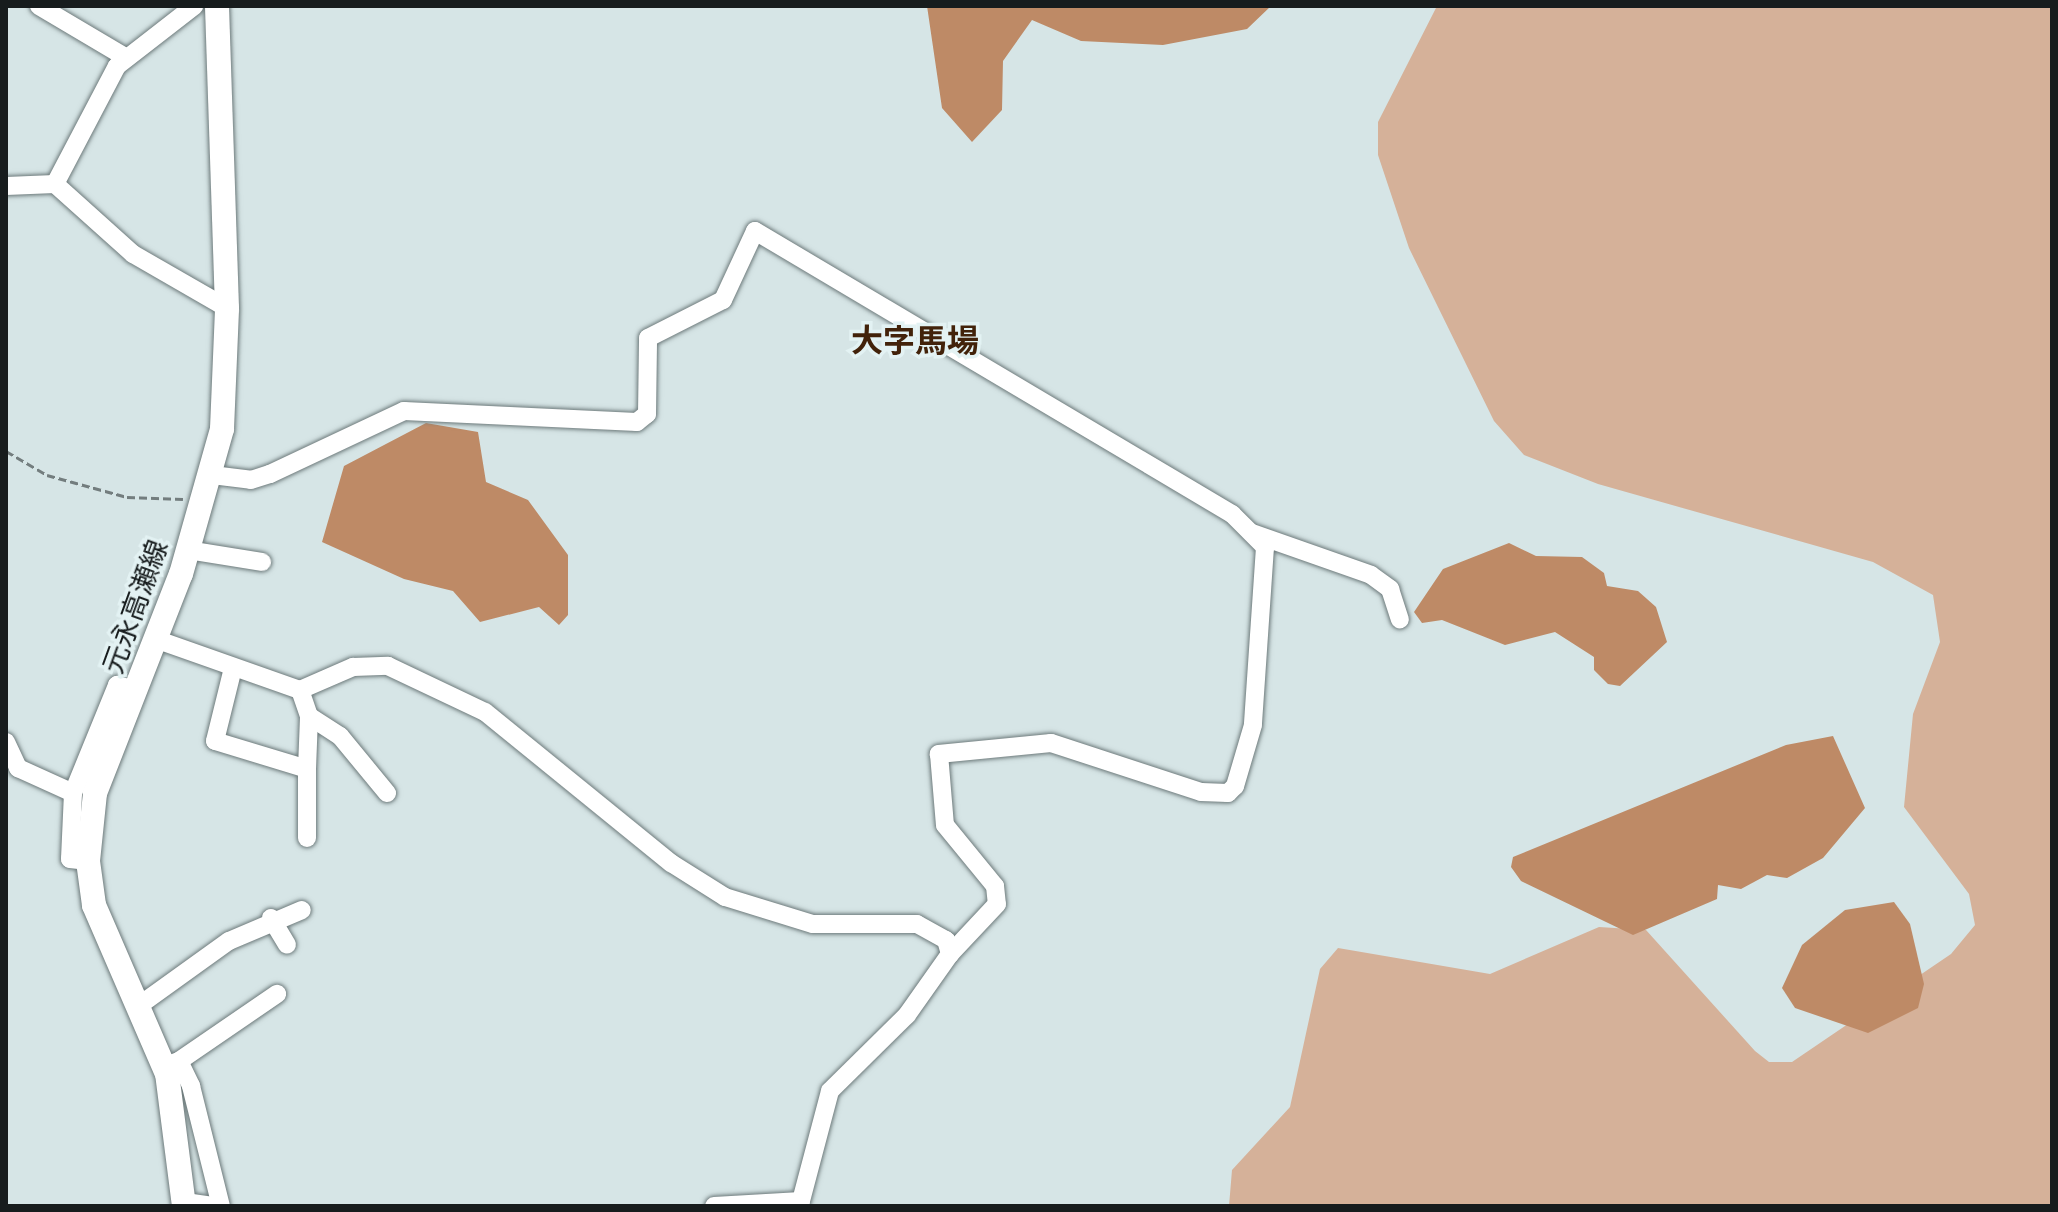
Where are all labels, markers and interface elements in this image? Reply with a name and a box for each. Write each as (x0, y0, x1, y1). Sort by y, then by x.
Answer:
district label: 大字馬場 (851, 320, 979, 358)
street label: 元永高瀬線 (94, 534, 174, 678)

